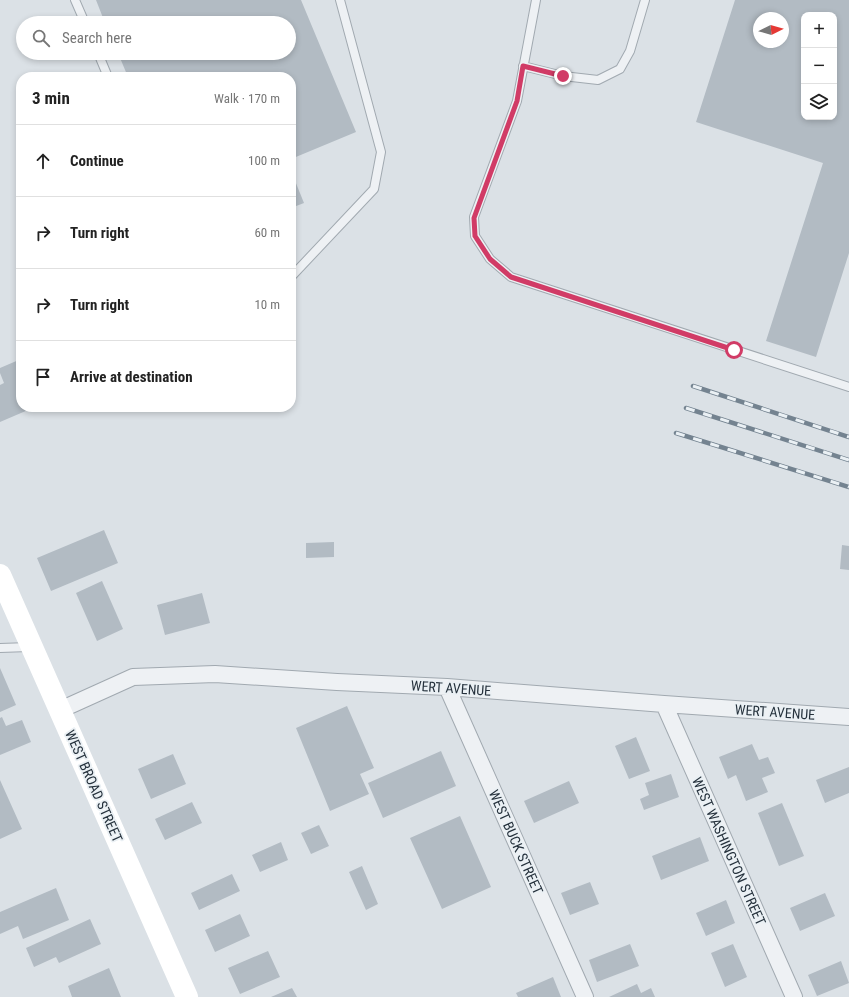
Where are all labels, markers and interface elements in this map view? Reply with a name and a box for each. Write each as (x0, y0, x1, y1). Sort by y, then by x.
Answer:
north arrow (753, 12, 789, 48)
map controls (801, 12, 837, 120)
button: + (801, 12, 837, 48)
search box (16, 16, 296, 60)
icon: search (30, 27, 52, 49)
text: Search here (62, 29, 132, 47)
button: − (801, 48, 837, 84)
route end (554, 67, 572, 85)
button: layers (801, 84, 837, 120)
text: 3 min (32, 88, 70, 108)
text: Walk · 170 m (214, 91, 280, 106)
icon: ahead (32, 150, 54, 172)
text: Continue (70, 152, 124, 170)
text: 100 m (248, 153, 280, 168)
icon: right (32, 222, 54, 244)
text: Turn right (70, 224, 129, 242)
text: 60 m (254, 225, 280, 240)
icon: right (32, 294, 54, 316)
text: Turn right (70, 296, 129, 314)
text: 10 m (254, 297, 280, 312)
route start (725, 341, 743, 359)
icon: arrive (32, 366, 54, 388)
text: Arrive at destination (70, 368, 193, 386)
street label: WERT AVENUE (410, 677, 492, 699)
street label: WERT AVENUE (734, 701, 816, 723)
street label: WEST BROAD STREET (62, 727, 126, 845)
street label: WEST WASHINGTON STREET (689, 774, 769, 928)
street label: WEST BUCK STREET (486, 787, 546, 897)

